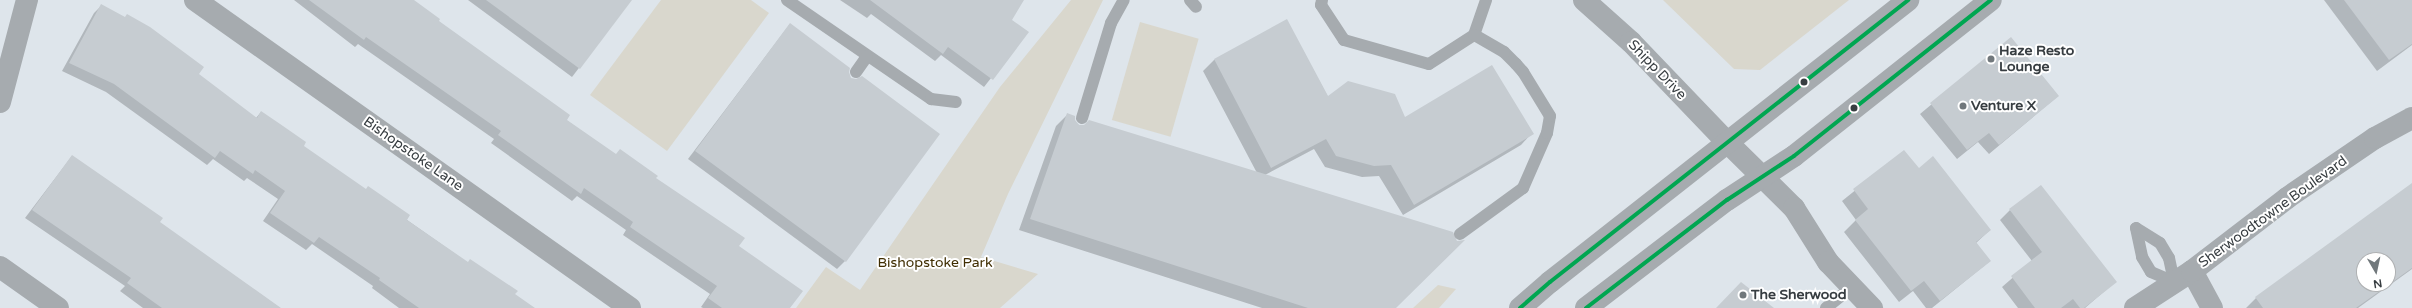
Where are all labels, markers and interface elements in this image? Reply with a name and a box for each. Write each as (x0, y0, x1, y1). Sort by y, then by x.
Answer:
street label: Shipp Drive (1624, 37, 1690, 103)
place label: Haze Resto Lounge (1999, 43, 2074, 76)
marker: Haze Resto Lounge (1986, 54, 1996, 64)
unlabelled marker (1799, 77, 1809, 87)
place label: Venture X (1971, 98, 2036, 114)
marker: Venture X (1958, 101, 1968, 111)
unlabelled marker (1849, 103, 1859, 113)
street label: Bishopstoke Lane (360, 113, 466, 195)
street label: Sherwoodtowne Boulevard (2196, 153, 2350, 271)
north arrow (2356, 252, 2396, 292)
park label: Bishopstoke Park (877, 255, 993, 271)
text: N (2372, 276, 2383, 290)
place label: The Sherwood (1751, 287, 1847, 303)
marker: The Sherwood (1738, 290, 1748, 300)

